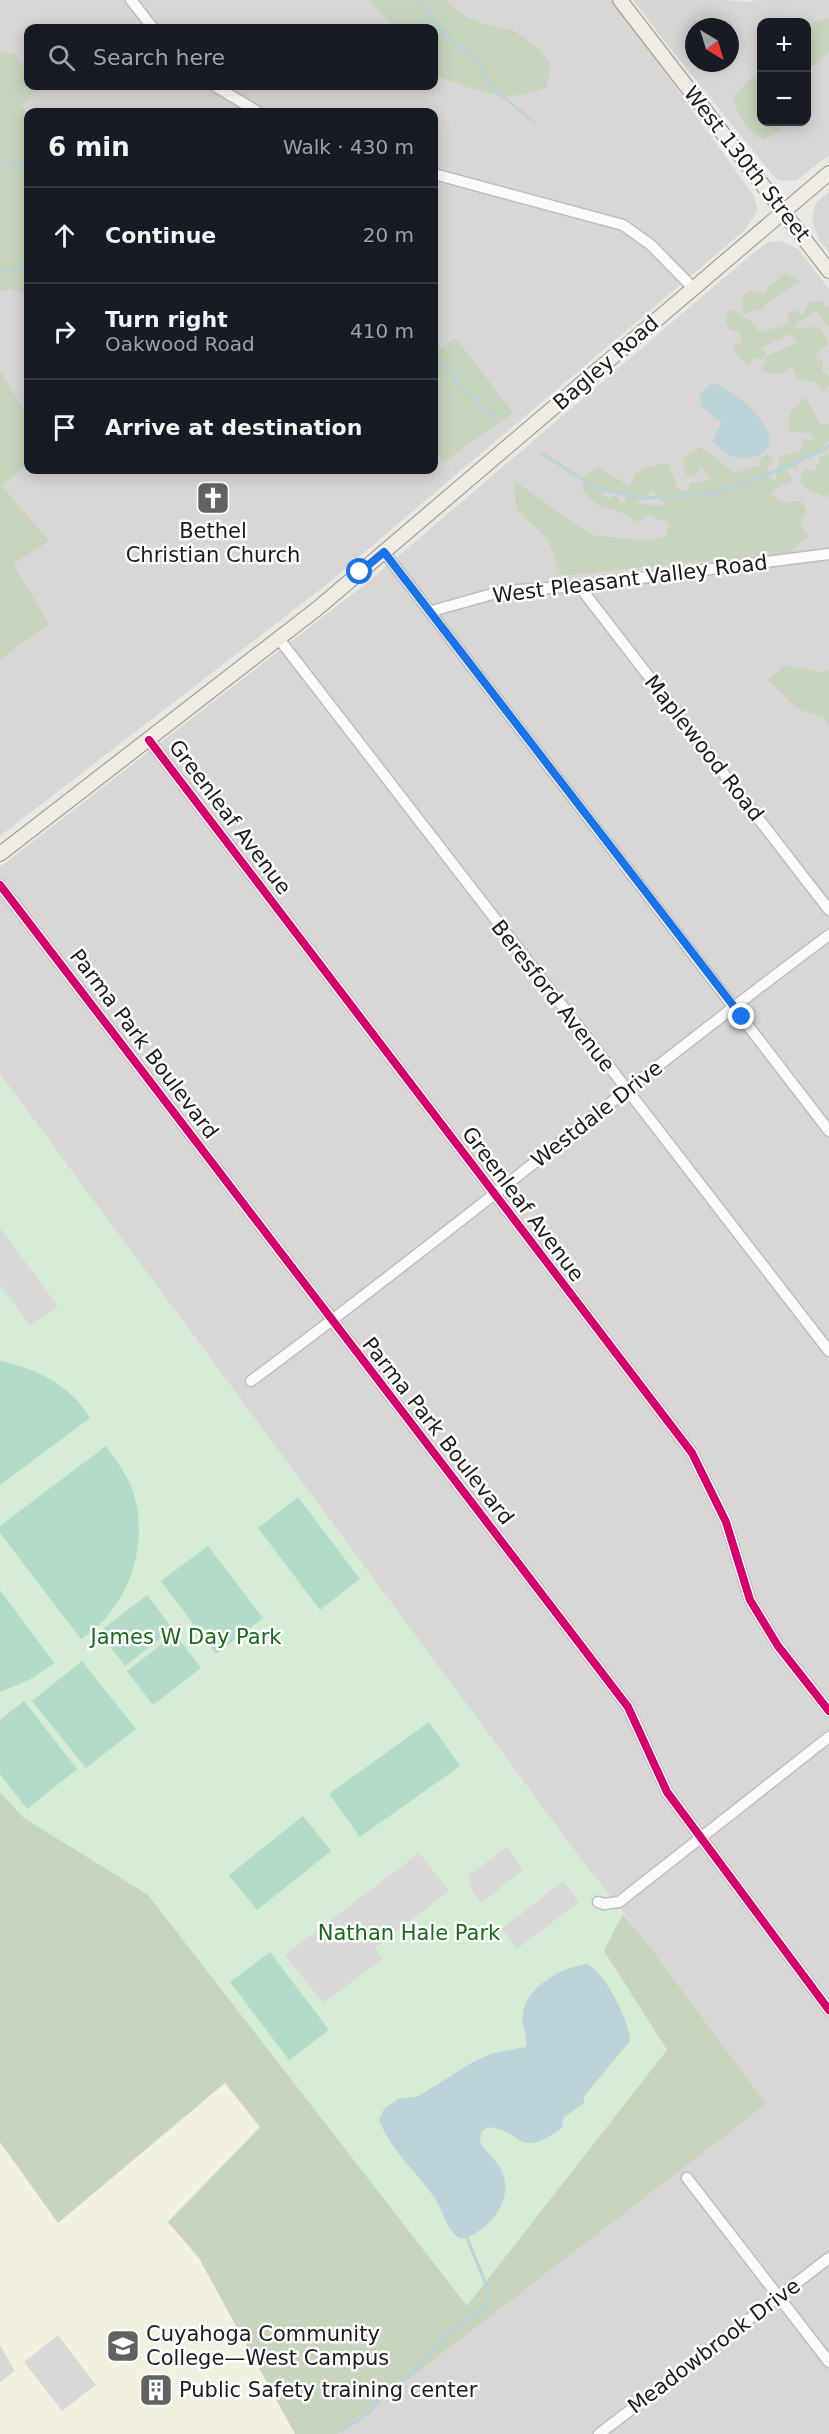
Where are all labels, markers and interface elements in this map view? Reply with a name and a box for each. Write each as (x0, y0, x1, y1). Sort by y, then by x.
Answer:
north arrow (685, 18, 739, 72)
map controls (757, 18, 811, 126)
button: + (757, 18, 811, 72)
search box (24, 24, 438, 90)
icon: search (45, 41, 78, 74)
text: Search here (93, 45, 225, 70)
button: − (757, 72, 811, 126)
street label: West 130th Street (679, 82, 815, 246)
text: 6 min (48, 132, 130, 162)
text: Walk · 430 m (283, 135, 414, 159)
icon: ahead (48, 219, 81, 252)
text: Continue (105, 223, 216, 248)
text: 20 m (363, 223, 414, 247)
text: Turn right (105, 307, 228, 332)
street label: Bagley Road (549, 311, 663, 415)
icon: right (48, 315, 81, 348)
text: 410 m (350, 319, 414, 343)
text: Oakwood Road (105, 332, 255, 356)
icon: arrive (48, 411, 81, 444)
text: Arrive at destination (105, 415, 362, 440)
church icon: Bethel Christian Church (195, 480, 231, 516)
place label: Bethel Christian Church (126, 519, 300, 567)
street label: West Pleasant Valley Road (491, 550, 769, 608)
route start (346, 558, 372, 584)
street label: Maplewood Road (640, 670, 768, 826)
street label: Greenleaf Avenue (164, 735, 296, 899)
street label: Beresford Avenue (486, 915, 620, 1077)
street label: Parma Park Boulevard (65, 944, 223, 1144)
route end (728, 1003, 754, 1029)
street label: Westdale Drive (527, 1056, 667, 1172)
street label: Greenleaf Avenue (457, 1122, 589, 1286)
street label: Parma Park Boulevard (357, 1333, 519, 1529)
park label: James W Day Park (88, 1625, 282, 1649)
park label: Nathan Hale Park (318, 1921, 501, 1945)
street label: Meadowbrook Drive (623, 2273, 805, 2419)
place label: Cuyahoga Community College—West Campus (146, 2322, 389, 2370)
school or university icon: Cuyahoga Community College—West Campus (105, 2328, 141, 2364)
building icon: Public Safety training center (138, 2372, 174, 2408)
place label: Public Safety training center (179, 2378, 478, 2402)

